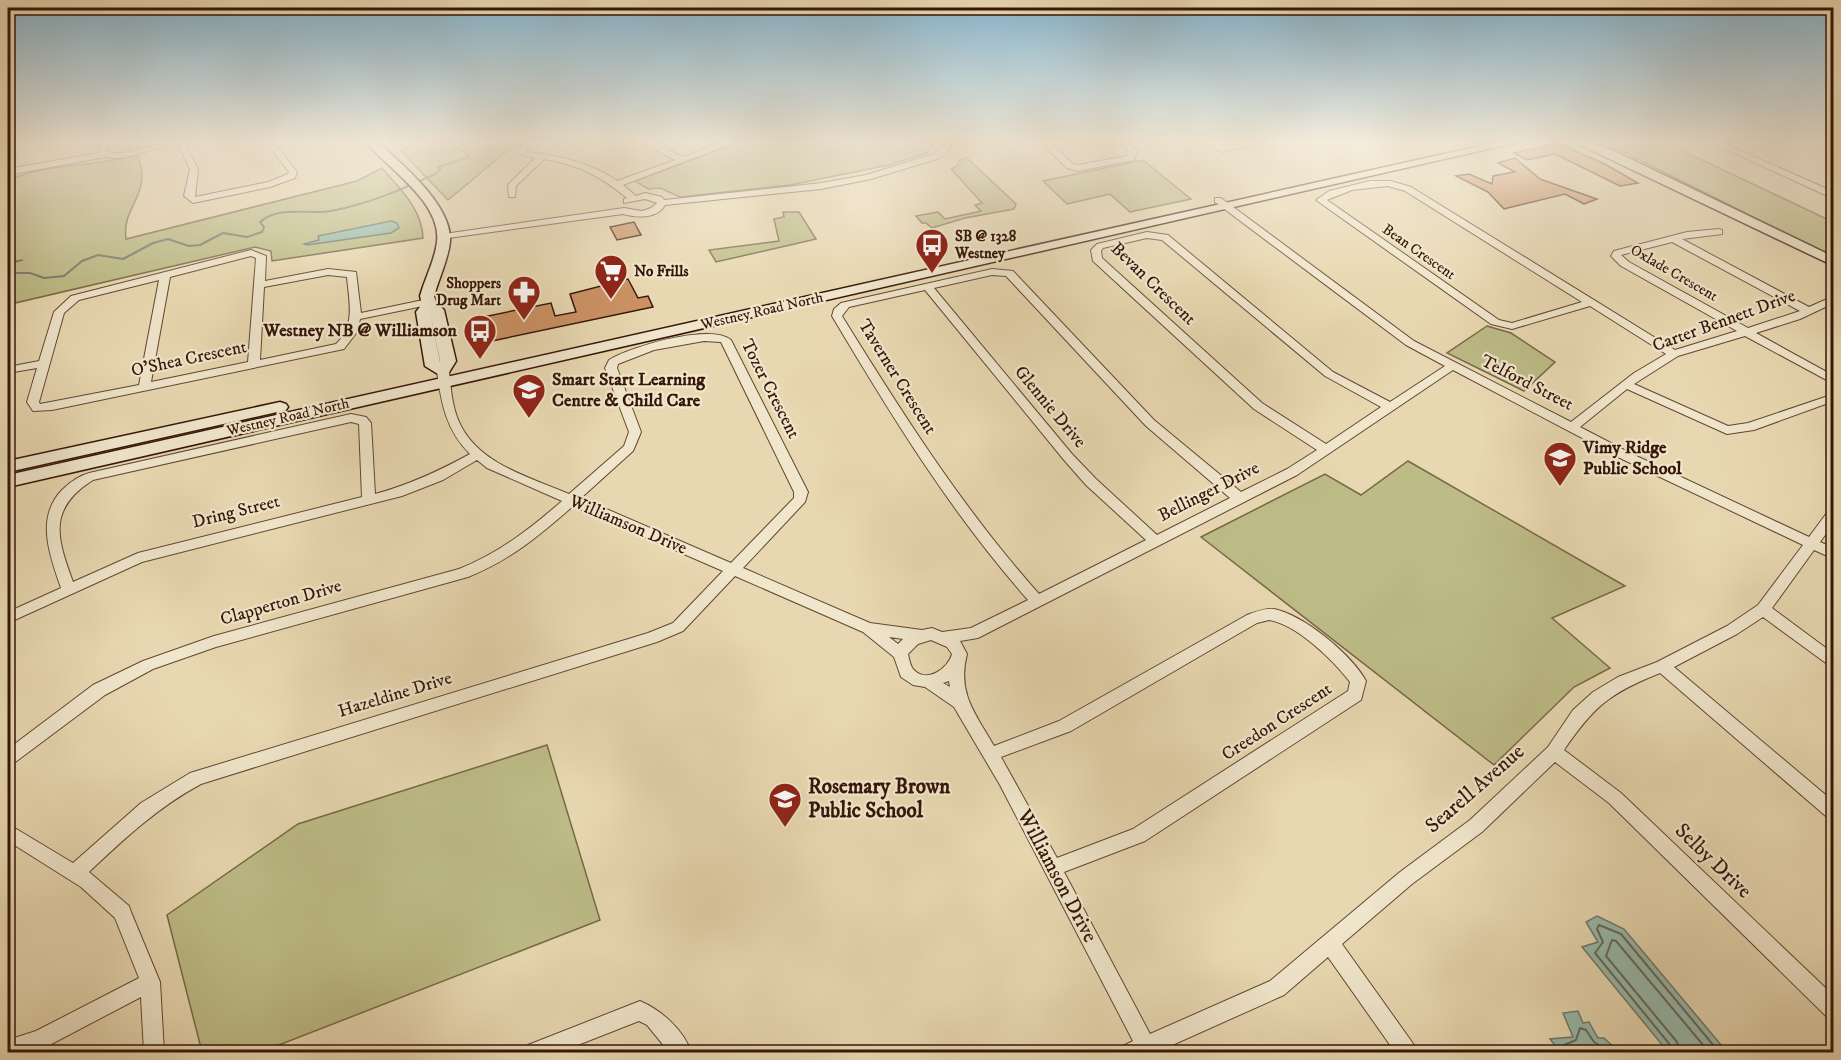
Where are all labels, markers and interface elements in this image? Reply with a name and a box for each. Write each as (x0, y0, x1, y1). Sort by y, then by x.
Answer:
street label: Bean Crescent (1379, 220, 1459, 284)
bus stop icon: SB @ 1328 Westney (914, 227, 950, 274)
place label: SB @ 1328 Westney (954, 227, 1017, 263)
street label: Bevan Crescent (1106, 238, 1200, 330)
street label: Oxlade Crescent (1627, 240, 1721, 306)
supermarket icon: No Frills (593, 253, 629, 300)
place label: No Frills (634, 262, 688, 281)
place label: Shoppers Drug Mart (436, 274, 501, 310)
pharmacy icon: Shoppers Drug Mart (506, 274, 542, 321)
street label: Carter Bennett Drive (1649, 285, 1799, 357)
street label: Westney Road North (698, 288, 825, 335)
bus stop icon: Westney NB @ Williamson (462, 313, 498, 360)
street label: Taverner Crescent (853, 315, 941, 439)
place label: Westney NB @ Williamson (263, 320, 458, 342)
street label: O'Shea Crescent (129, 336, 249, 382)
street label: Tozer Crescent (736, 336, 805, 443)
street label: Telford Street (1477, 350, 1577, 416)
street label: Glennie Drive (1009, 362, 1091, 452)
place label: Smart Start Learning Centre & Child Care (552, 369, 706, 412)
school or university icon: Smart Start Learning Centre & Child Care (511, 372, 547, 419)
street label: Westney Road North (224, 394, 351, 441)
place label: Vimy Ridge Public School (1582, 437, 1682, 480)
school or university icon: Vimy Ridge Public School (1542, 440, 1578, 487)
street label: Bellinger Drive (1155, 457, 1263, 527)
street label: Dring Street (190, 490, 282, 533)
street label: Williamson Drive (565, 490, 690, 560)
street label: Clapperton Drive (218, 575, 344, 631)
street label: Hazeldine Drive (335, 667, 455, 723)
street label: Creedon Crescent (1218, 678, 1336, 766)
street label: Searell Avenue (1420, 739, 1530, 839)
place label: Rosemary Brown Public School (808, 774, 951, 824)
school or university icon: Rosemary Brown Public School (767, 781, 803, 828)
street label: Williamson Drive (1011, 804, 1103, 947)
street label: Selby Drive (1669, 818, 1757, 904)

